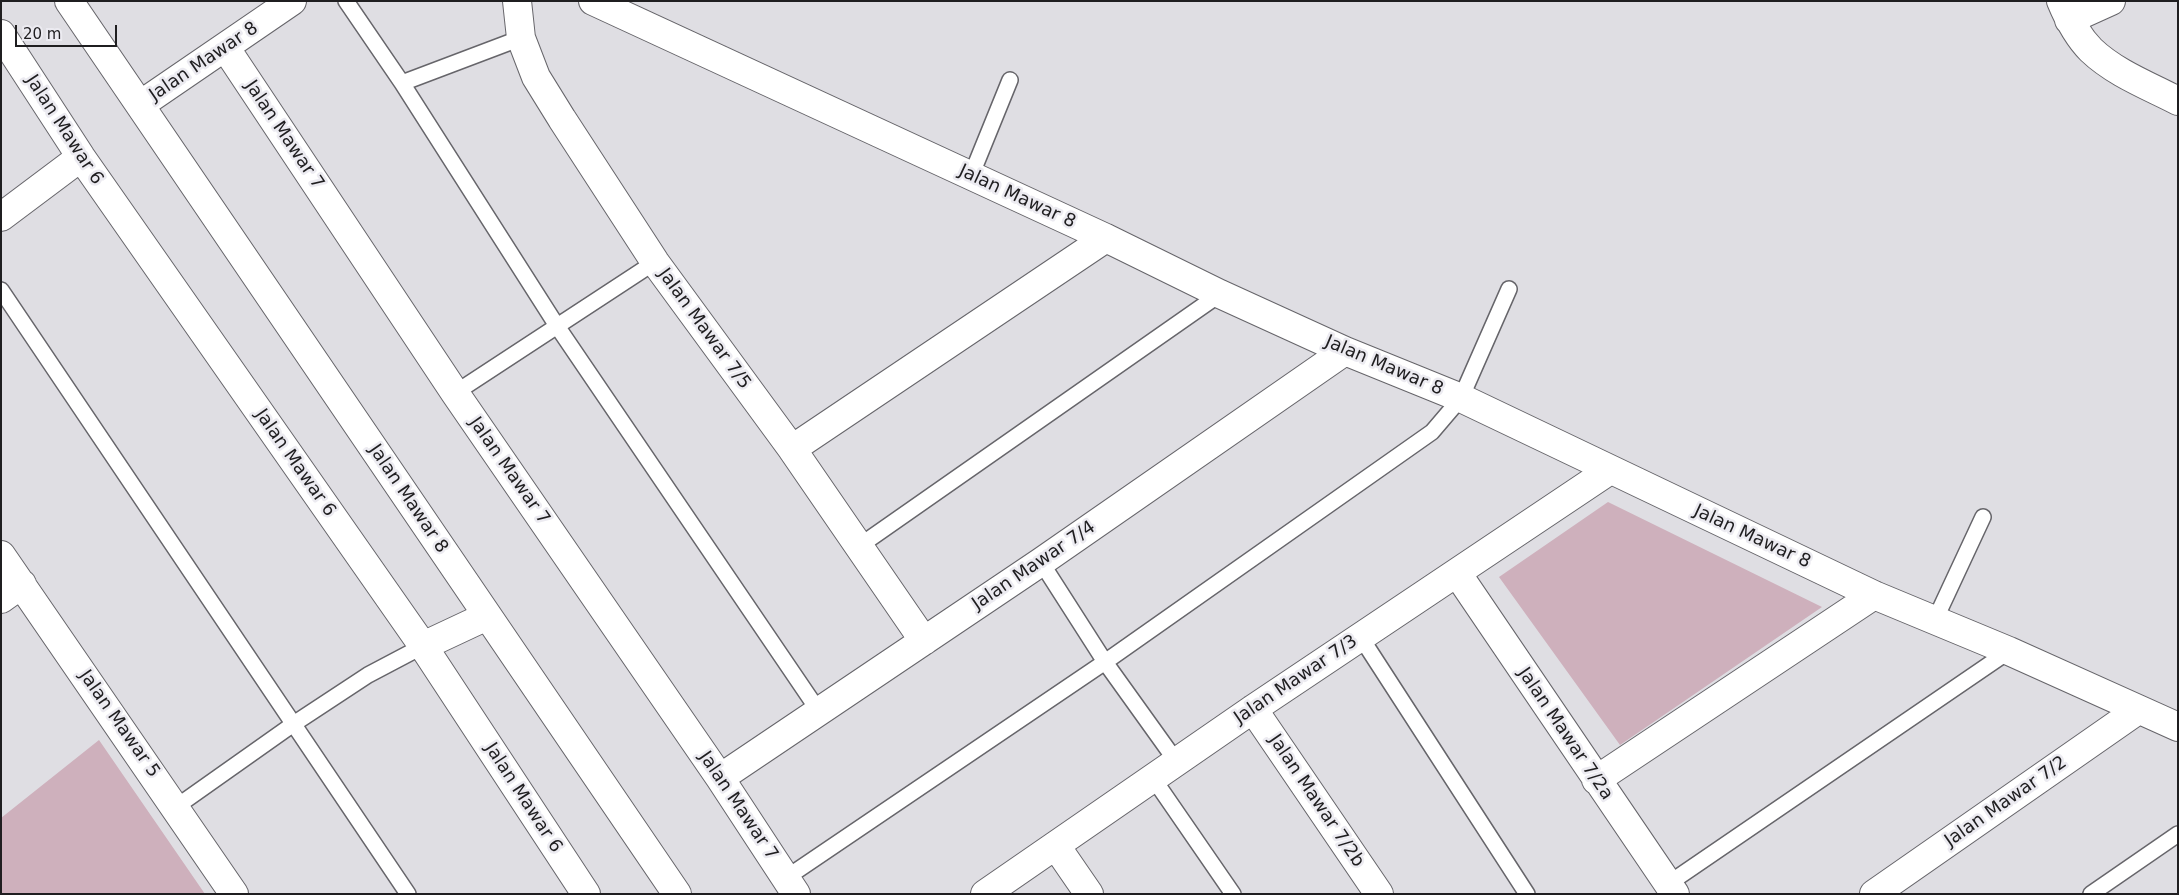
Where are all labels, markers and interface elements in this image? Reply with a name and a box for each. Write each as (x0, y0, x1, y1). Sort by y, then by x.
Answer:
scale bar (18, 15, 120, 47)
street label: Jalan Mawar 8 (146, 18, 262, 106)
text: 20 m (23, 25, 61, 43)
street label: Jalan Mawar 6 (21, 71, 107, 189)
street label: Jalan Mawar 7 (240, 77, 328, 193)
street label: Jalan Mawar 8 (955, 161, 1079, 233)
street label: Jalan Mawar 7/5 (653, 264, 755, 394)
street label: Jalan Mawar 8 (1322, 331, 1446, 401)
street label: Jalan Mawar 6 (250, 405, 340, 521)
street label: Jalan Mawar 7 (464, 413, 554, 529)
street label: Jalan Mawar 8 (364, 441, 452, 557)
street label: Jalan Mawar 8 (1690, 501, 1814, 573)
street label: Jalan Mawar 7/4 (968, 517, 1100, 615)
street label: Jalan Mawar 7/3 (1230, 631, 1362, 729)
street label: Jalan Mawar 7/2a (1513, 664, 1617, 804)
street label: Jalan Mawar 5 (74, 666, 164, 782)
street label: Jalan Mawar 7/2b (1264, 731, 1368, 871)
street label: Jalan Mawar 6 (480, 739, 566, 857)
street label: Jalan Mawar 7 (694, 748, 782, 864)
street label: Jalan Mawar 7/2 (1941, 752, 2071, 852)

